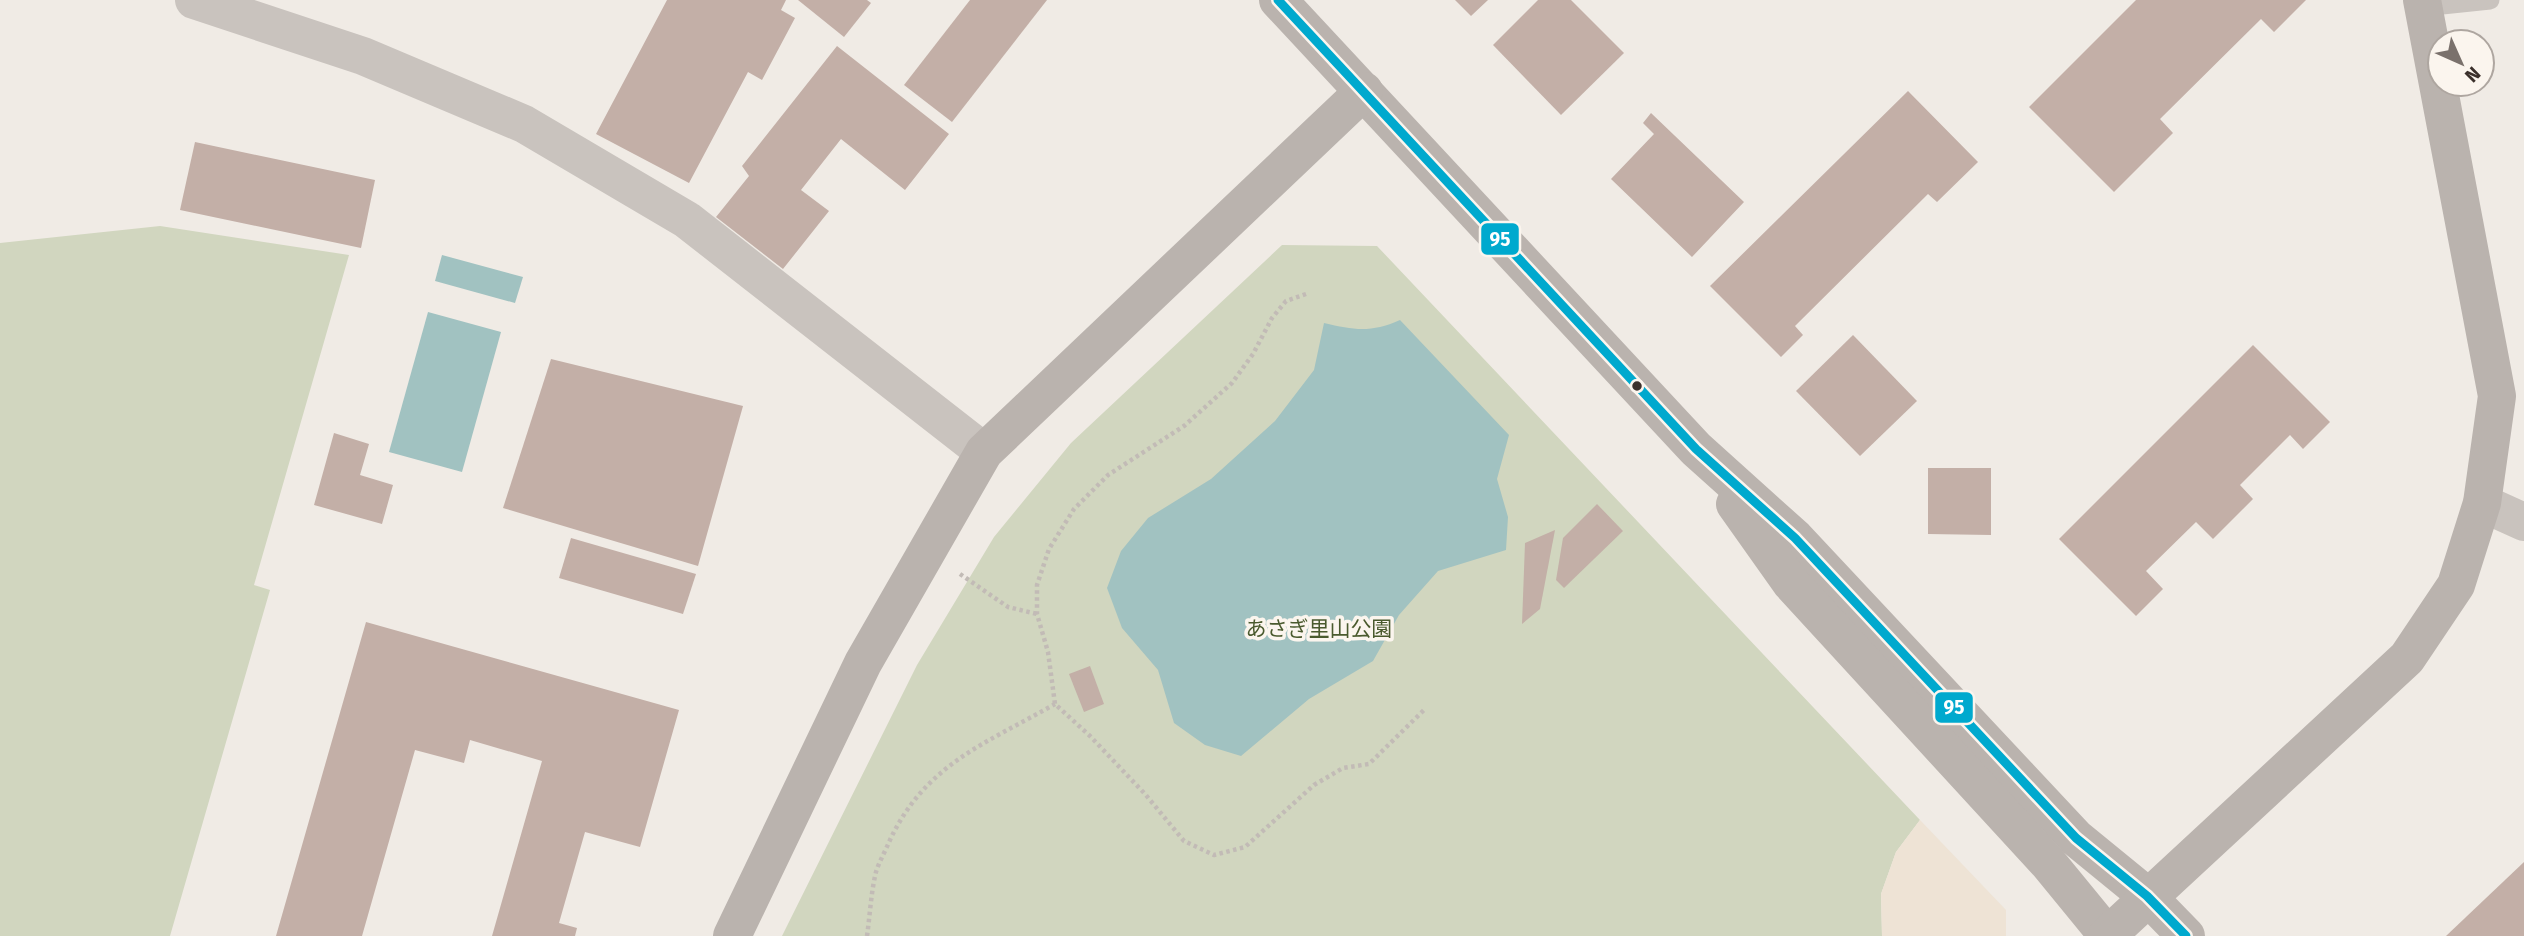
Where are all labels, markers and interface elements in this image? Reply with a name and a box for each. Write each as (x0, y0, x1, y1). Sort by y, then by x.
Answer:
north arrow (2426, 28, 2496, 98)
text: N (2460, 62, 2485, 87)
line badge: 95 (1480, 222, 1520, 256)
text: 95 (1490, 228, 1510, 251)
unlabelled marker (1630, 379, 1644, 393)
park label: あさぎ里山公園 (1246, 616, 1393, 642)
line badge: 95 (1934, 691, 1974, 724)
text: 95 (1944, 696, 1964, 719)

